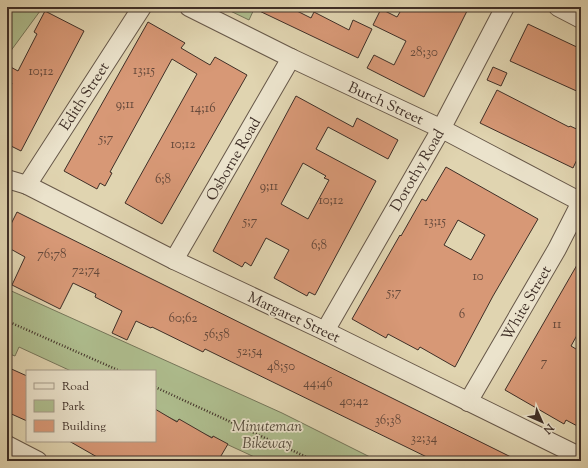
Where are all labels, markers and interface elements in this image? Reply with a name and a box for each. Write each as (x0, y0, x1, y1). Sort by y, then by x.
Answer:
house number: 28;30 (410, 44, 438, 62)
street label: Edith Street (55, 59, 115, 135)
house number: 13;15 (133, 62, 156, 80)
house number: 10;12 (29, 63, 53, 81)
street label: Burch Street (344, 78, 427, 131)
house number: 9;11 (116, 96, 135, 114)
house number: 14;16 (190, 100, 216, 118)
street label: Osborne Road (202, 114, 267, 205)
street label: Dorothy Road (386, 125, 451, 216)
house number: 5;7 (98, 130, 114, 148)
house number: 10;12 (171, 136, 195, 154)
house number: 6;8 (155, 171, 171, 189)
house number: 9;11 (260, 178, 279, 196)
house number: 10;12 (319, 192, 343, 210)
house number: 5;7 (242, 213, 258, 231)
house number: 13;15 (424, 213, 447, 231)
house number: 6;8 (311, 237, 327, 255)
house number: 76;78 (37, 246, 67, 264)
house number: 72;74 (72, 262, 100, 280)
street label: White Street (497, 262, 557, 345)
house number: 10 (472, 268, 484, 286)
house number: 5;7 (386, 284, 402, 302)
street label: Margaret Street (244, 288, 343, 349)
house number: 6 (459, 306, 465, 324)
house number: 60;62 (168, 310, 198, 328)
house number: 11 (553, 316, 562, 334)
house number: 56;58 (203, 326, 230, 344)
house number: 52;54 (236, 343, 263, 361)
house number: 7 (541, 354, 548, 372)
house number: 48;50 (267, 358, 295, 376)
legend (26, 370, 156, 442)
house number: 44;46 (303, 375, 333, 393)
text: Road (62, 378, 89, 396)
house number: 40;42 (339, 393, 369, 411)
text: Park (62, 398, 85, 416)
north arrow (522, 402, 562, 442)
house number: 36;38 (375, 412, 401, 430)
park label: Minuteman Bikeway (232, 417, 302, 455)
text: Building (62, 418, 106, 436)
text: N (539, 419, 558, 437)
house number: 32;34 (411, 430, 438, 448)

